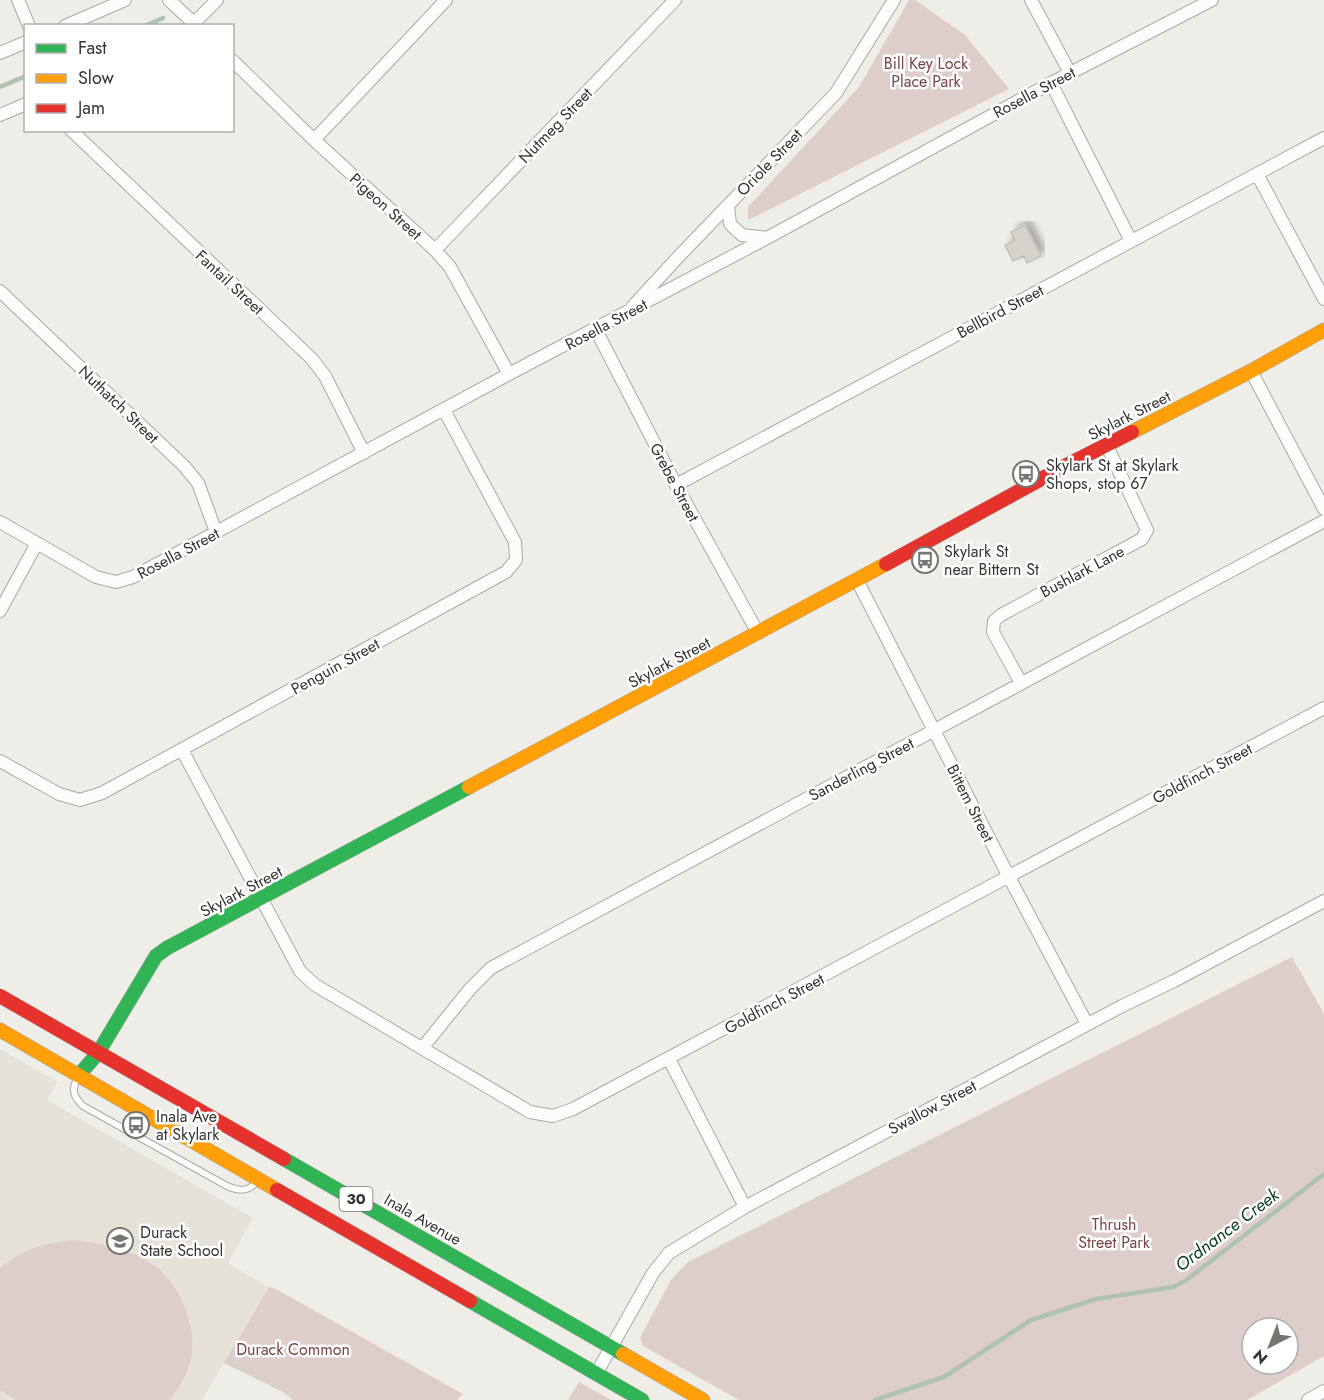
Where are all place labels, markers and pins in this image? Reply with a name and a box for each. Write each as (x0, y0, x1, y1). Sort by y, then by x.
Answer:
place label: Skylark St at Skylark Shops, stop 67 (1046, 454, 1179, 495)
bus stop icon: Skylark St at Skylark Shops, stop 67 (1011, 459, 1041, 489)
place label: Skylark St near Bittern St (944, 540, 1039, 581)
bus stop icon: Skylark St near Bittern St (910, 545, 940, 575)
place label: Inala Ave at Skylark (156, 1105, 220, 1146)
bus stop icon: Inala Ave at Skylark (121, 1110, 151, 1140)
place label: Durack State School (140, 1221, 223, 1262)
school or university icon: Durack State School (105, 1226, 135, 1256)

